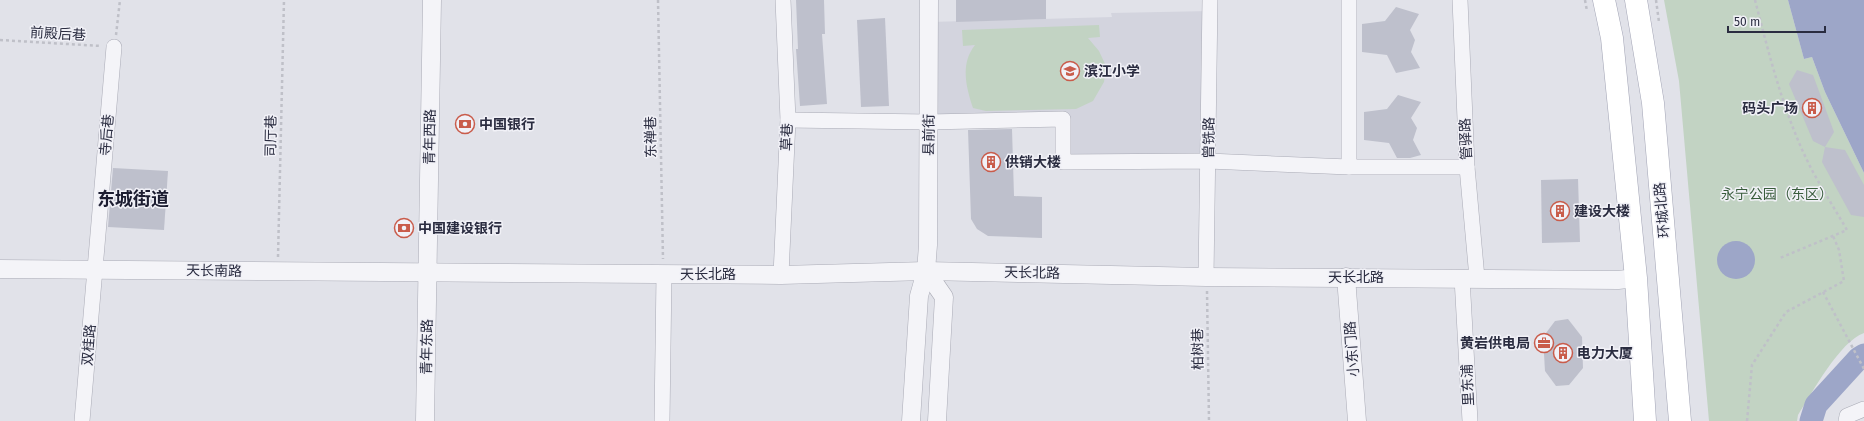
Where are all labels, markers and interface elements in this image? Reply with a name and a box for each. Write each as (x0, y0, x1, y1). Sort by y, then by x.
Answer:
scale bar (1728, 8, 1825, 34)
text: 50 m (1734, 15, 1760, 29)
street label: 前殿后巷 (30, 24, 86, 44)
school or university icon: 滨江小学 (1059, 60, 1081, 82)
place label: 滨江小学 (1084, 63, 1140, 80)
building icon: 码头广场 (1801, 97, 1823, 119)
place label: 码头广场 (1742, 100, 1798, 117)
street label: 青年西路 (421, 109, 439, 165)
street label: 寺后巷 (97, 113, 117, 157)
bank icon: 中国银行 (454, 113, 476, 135)
street label: 县前街 (920, 114, 938, 156)
street label: 司厅巷 (262, 115, 280, 157)
place label: 中国银行 (479, 116, 535, 133)
street label: 东禅巷 (642, 116, 660, 158)
street label: 曾铣路 (1200, 117, 1218, 159)
street label: 管驿路 (1456, 118, 1476, 160)
street label: 草巷 (778, 123, 796, 151)
building icon: 供销大楼 (980, 151, 1002, 173)
place label: 供销大楼 (1005, 154, 1061, 171)
street label: 环城北路 (1651, 181, 1673, 239)
park label: 永宁公园（东区） (1721, 186, 1833, 203)
district label: 东城街道 (97, 188, 169, 210)
building icon: 建设大楼 (1549, 200, 1571, 222)
place label: 建设大楼 (1574, 203, 1630, 220)
bank icon: 中国建设银行 (393, 217, 415, 239)
place label: 中国建设银行 (418, 220, 502, 237)
street label: 天长南路 (186, 262, 242, 280)
street label: 天长北路 (1004, 264, 1060, 282)
street label: 天长北路 (680, 266, 736, 283)
street label: 天长北路 (1328, 269, 1384, 286)
street label: 青年东路 (418, 319, 436, 375)
street label: 小东门路 (1342, 320, 1362, 378)
street label: 双桂路 (79, 323, 99, 367)
street label: 柏树巷 (1189, 328, 1207, 370)
office icon: 黄岩供电局 (1533, 332, 1555, 354)
place label: 黄岩供电局 (1460, 335, 1530, 352)
building icon: 电力大厦 (1552, 342, 1574, 364)
place label: 电力大厦 (1577, 345, 1633, 362)
street label: 里东浦 (1458, 364, 1478, 406)

